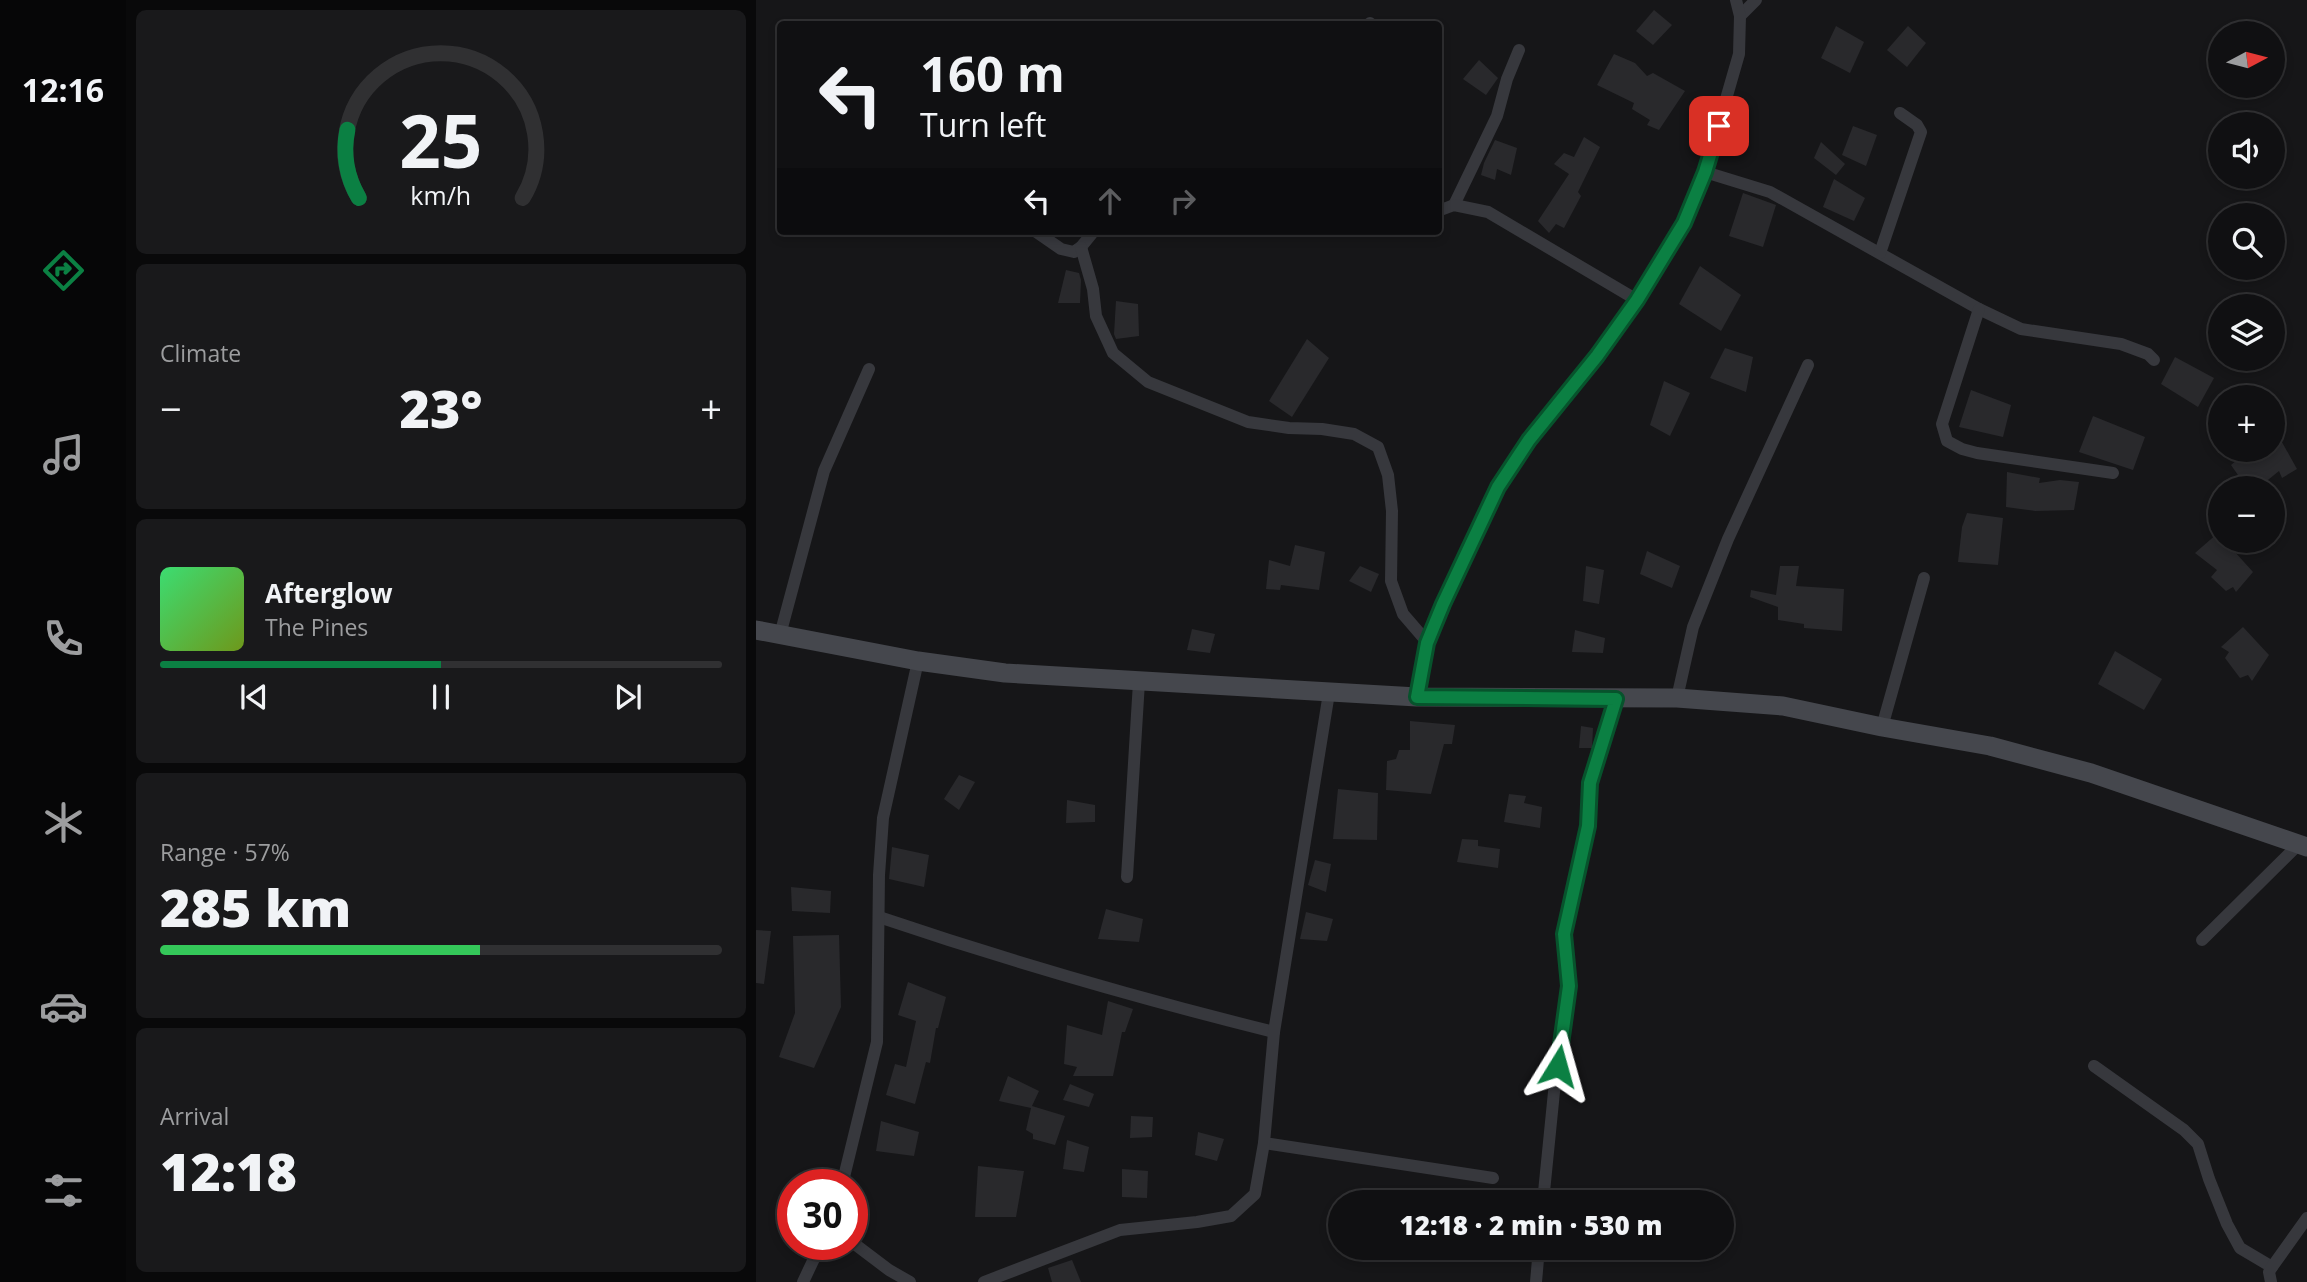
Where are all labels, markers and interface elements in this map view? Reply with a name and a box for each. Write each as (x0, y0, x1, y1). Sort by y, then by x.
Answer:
north arrow (2208, 21, 2286, 98)
map controls (2208, 21, 2285, 553)
text: 160 m (920, 40, 1065, 106)
icon: left (805, 49, 896, 140)
text: 12:16 (22, 68, 104, 111)
text: 25 (399, 91, 483, 190)
pin (1689, 96, 1749, 156)
text: Turn left (920, 103, 1046, 146)
icon: arrive (1700, 107, 1738, 145)
button: sound (2208, 112, 2285, 189)
text: km/h (411, 178, 471, 212)
icon: left (1018, 182, 1056, 220)
icon: ahead (1091, 182, 1129, 220)
icon: right (1164, 182, 1202, 220)
button: search (2208, 203, 2285, 280)
icon: directions (39, 246, 88, 295)
button: layers (2208, 294, 2285, 371)
text: Climate (160, 337, 241, 369)
text: 23° (400, 372, 482, 443)
text: − (160, 382, 182, 434)
text: + (700, 382, 722, 434)
button: + (2208, 385, 2285, 462)
icon: music (39, 430, 88, 479)
button: − (2208, 476, 2285, 553)
text: Afterglow (265, 575, 392, 611)
text: The Pines (265, 611, 368, 643)
icon: phone (39, 614, 88, 663)
icon: previous (235, 678, 273, 716)
icon: pause (422, 678, 460, 716)
icon: next (609, 678, 647, 716)
icon: climate (39, 798, 88, 847)
text: Range · 57% (160, 836, 290, 868)
text: 285 km (160, 871, 351, 942)
icon: car (39, 982, 88, 1031)
position arrow (1521, 1029, 1595, 1103)
text: Arrival (160, 1100, 229, 1132)
text: 12:18 (160, 1135, 297, 1206)
icon: filters (39, 1166, 88, 1215)
speed limit sign: 30 (777, 1169, 868, 1260)
text: 12:18 · 2 min · 530 m (1400, 1207, 1662, 1243)

